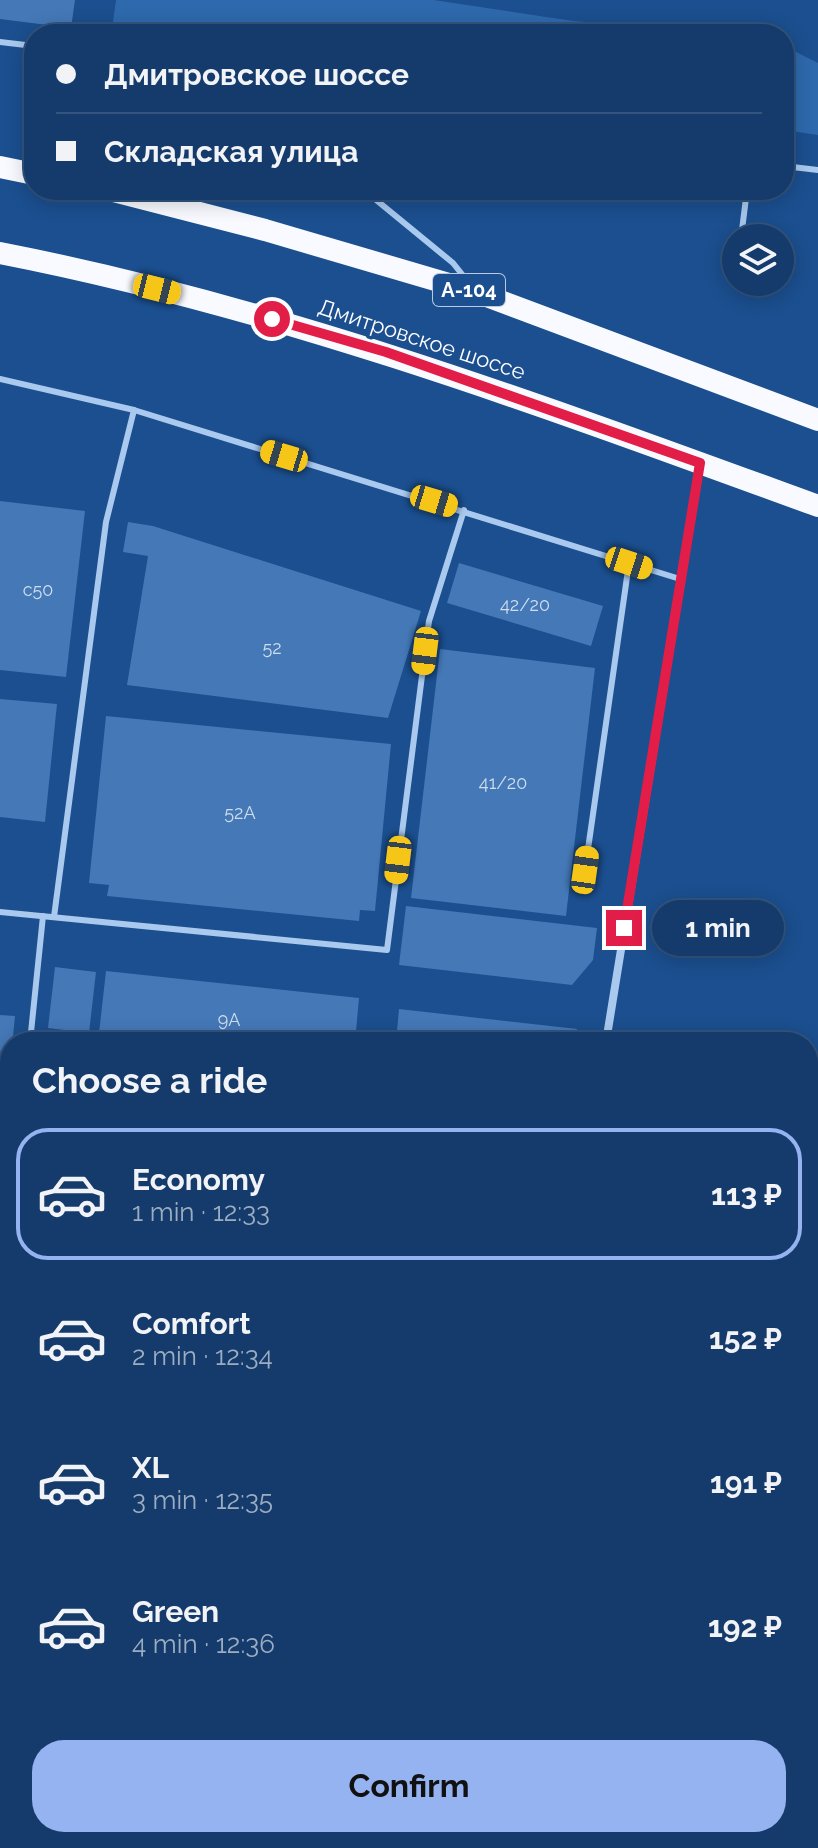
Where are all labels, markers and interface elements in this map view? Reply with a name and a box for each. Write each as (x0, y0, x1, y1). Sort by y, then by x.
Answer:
text: Дмитровское шоссе (104, 57, 409, 92)
text: Складская улица (104, 134, 358, 169)
map controls (722, 224, 794, 296)
button: layers (722, 224, 794, 296)
car (131, 272, 183, 306)
road number: А-104 (433, 274, 505, 306)
street label: Дмитровское шоссе (315, 293, 529, 385)
route start (254, 301, 290, 337)
car (258, 438, 310, 474)
car (408, 483, 460, 519)
car (602, 544, 656, 582)
house number: с50 (23, 579, 53, 600)
house number: 42/20 (500, 594, 550, 615)
car (410, 626, 440, 676)
house number: 52 (262, 637, 282, 658)
house number: 41/20 (479, 772, 527, 793)
house number: 52А (224, 802, 256, 823)
car (383, 835, 413, 885)
car (570, 845, 600, 895)
callout: 1 min (652, 900, 784, 956)
route end (606, 910, 642, 946)
text: 1 min (685, 913, 751, 943)
house number: 9А (218, 1009, 240, 1030)
text: Choose a ride (32, 1059, 267, 1101)
icon: car (36, 1158, 108, 1230)
text: Economy (132, 1162, 265, 1197)
text: 113 ₽ (711, 1177, 782, 1212)
text: 1 min · 12:33 (132, 1197, 270, 1227)
icon: car (36, 1302, 108, 1374)
text: Comfort (132, 1306, 251, 1341)
text: 152 ₽ (709, 1321, 782, 1356)
text: 2 min · 12:34 (132, 1341, 273, 1371)
icon: car (36, 1446, 108, 1518)
text: XL (132, 1450, 169, 1485)
text: 191 ₽ (710, 1465, 782, 1500)
text: 3 min · 12:35 (132, 1485, 273, 1515)
icon: car (36, 1590, 108, 1662)
text: Green (132, 1594, 219, 1629)
text: 192 ₽ (708, 1609, 782, 1644)
text: 4 min · 12:36 (132, 1629, 275, 1659)
button: Confirm (32, 1740, 786, 1832)

